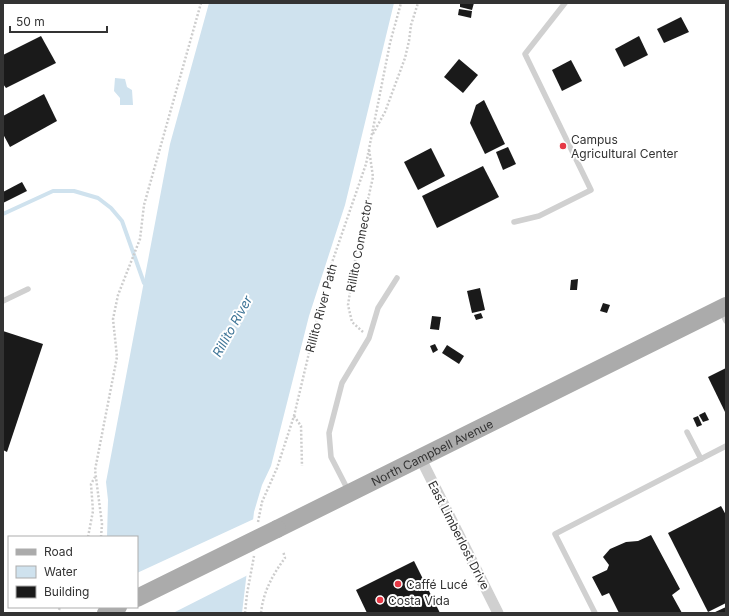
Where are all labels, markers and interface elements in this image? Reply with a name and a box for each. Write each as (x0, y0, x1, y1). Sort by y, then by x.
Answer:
scale bar (10, 8, 107, 34)
text: 50 m (16, 14, 45, 29)
place label: Campus Agricultural Center (571, 132, 678, 161)
marker: Campus Agricultural Center (558, 141, 568, 151)
street label: Rillito Connector (343, 198, 375, 293)
street label: Rillito River Path (302, 262, 340, 354)
water label: Rillito River (209, 292, 256, 359)
street label: North Campbell Avenue (368, 415, 496, 489)
street label: East Limberlost Drive (425, 478, 493, 592)
legend (8, 536, 138, 608)
text: Road (44, 544, 73, 559)
text: Water (44, 564, 78, 579)
place label: Caffé Lucé (406, 577, 468, 592)
marker: Caffé Lucé (393, 579, 403, 589)
text: Building (44, 584, 89, 599)
place label: Costa Vida (388, 593, 450, 608)
marker: Costa Vida (375, 595, 385, 605)

